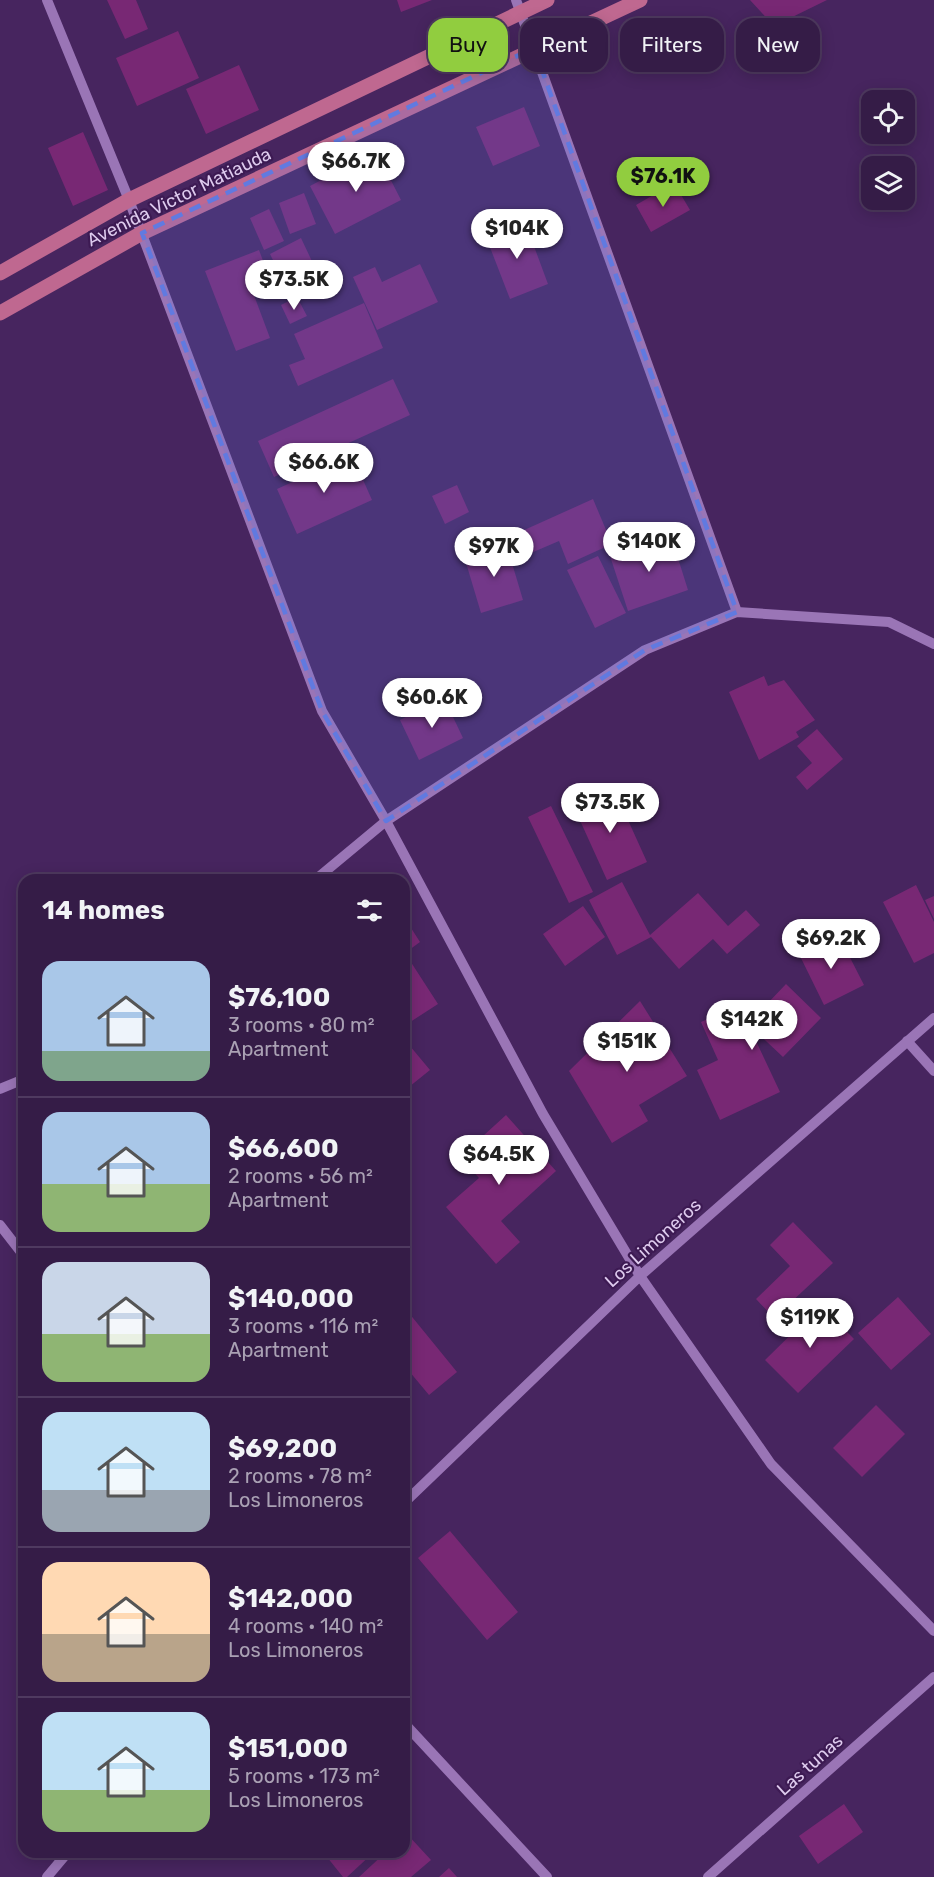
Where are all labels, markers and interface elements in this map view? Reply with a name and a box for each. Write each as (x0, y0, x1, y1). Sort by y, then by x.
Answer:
chip: Buy (428, 18, 508, 72)
chip: Rent (520, 18, 608, 72)
chip: Filters (620, 18, 724, 72)
chip: New (736, 18, 820, 72)
map controls (861, 90, 915, 210)
button: locate (861, 90, 915, 144)
pin: $66.7K (307, 142, 405, 193)
street label: Avenida Victor Matiauda (83, 143, 275, 251)
text: $66.7K (321, 149, 391, 173)
button: layers (861, 156, 915, 210)
pin: $76.1K (614, 157, 712, 208)
text: $76.1K (631, 164, 695, 188)
pin: $104K (475, 209, 559, 260)
text: $104K (485, 216, 549, 240)
pin: $73.5K (245, 260, 343, 311)
text: $73.5K (259, 267, 329, 291)
pin: $66.6K (275, 443, 373, 494)
text: $66.6K (288, 450, 360, 474)
pin: $140K (607, 522, 691, 573)
pin: $97K (458, 527, 530, 578)
text: $140K (617, 529, 681, 553)
text: $97K (469, 534, 519, 558)
pin: $60.6K (383, 678, 481, 729)
text: $60.6K (396, 685, 468, 709)
pin: $73.5K (561, 783, 659, 834)
text: $73.5K (575, 790, 645, 814)
icon: filters (353, 894, 386, 927)
text: 14 homes (42, 895, 165, 926)
pin: $69.2K (782, 919, 880, 970)
text: $69.2K (796, 926, 866, 950)
text: $76,100 (228, 982, 330, 1013)
icon: home (90, 985, 162, 1057)
pin: $142K (710, 1000, 794, 1051)
text: $142K (720, 1007, 784, 1031)
text: 3 rooms · 80 m² (228, 1013, 375, 1037)
pin: $151K (585, 1022, 669, 1073)
text: $151K (597, 1029, 657, 1053)
text: Apartment (228, 1037, 329, 1061)
text: $66,600 (228, 1133, 339, 1164)
pin: $64.5K (450, 1135, 548, 1186)
icon: home (90, 1136, 162, 1208)
text: $64.5K (463, 1142, 535, 1166)
text: 2 rooms · 56 m² (228, 1164, 373, 1188)
text: Apartment (228, 1188, 329, 1212)
street label: Los Limoneros (600, 1194, 706, 1292)
text: $140,000 (228, 1283, 354, 1314)
icon: home (90, 1286, 162, 1358)
pin: $119K (768, 1298, 852, 1349)
text: $119K (780, 1305, 840, 1329)
text: 3 rooms · 116 m² (228, 1314, 378, 1338)
text: Apartment (228, 1338, 329, 1362)
text: $69,200 (228, 1433, 337, 1464)
icon: home (90, 1436, 162, 1508)
text: 2 rooms · 78 m² (228, 1464, 372, 1488)
text: Los Limoneros (228, 1488, 363, 1512)
text: $142,000 (228, 1583, 353, 1614)
icon: home (90, 1586, 162, 1658)
text: 4 rooms · 140 m² (228, 1614, 383, 1638)
text: Los Limoneros (228, 1638, 363, 1662)
street label: Las tunas (772, 1730, 848, 1800)
text: $151,000 (228, 1733, 348, 1764)
icon: home (90, 1736, 162, 1808)
text: 5 rooms · 173 m² (228, 1764, 380, 1788)
text: Los Limoneros (228, 1788, 363, 1812)

